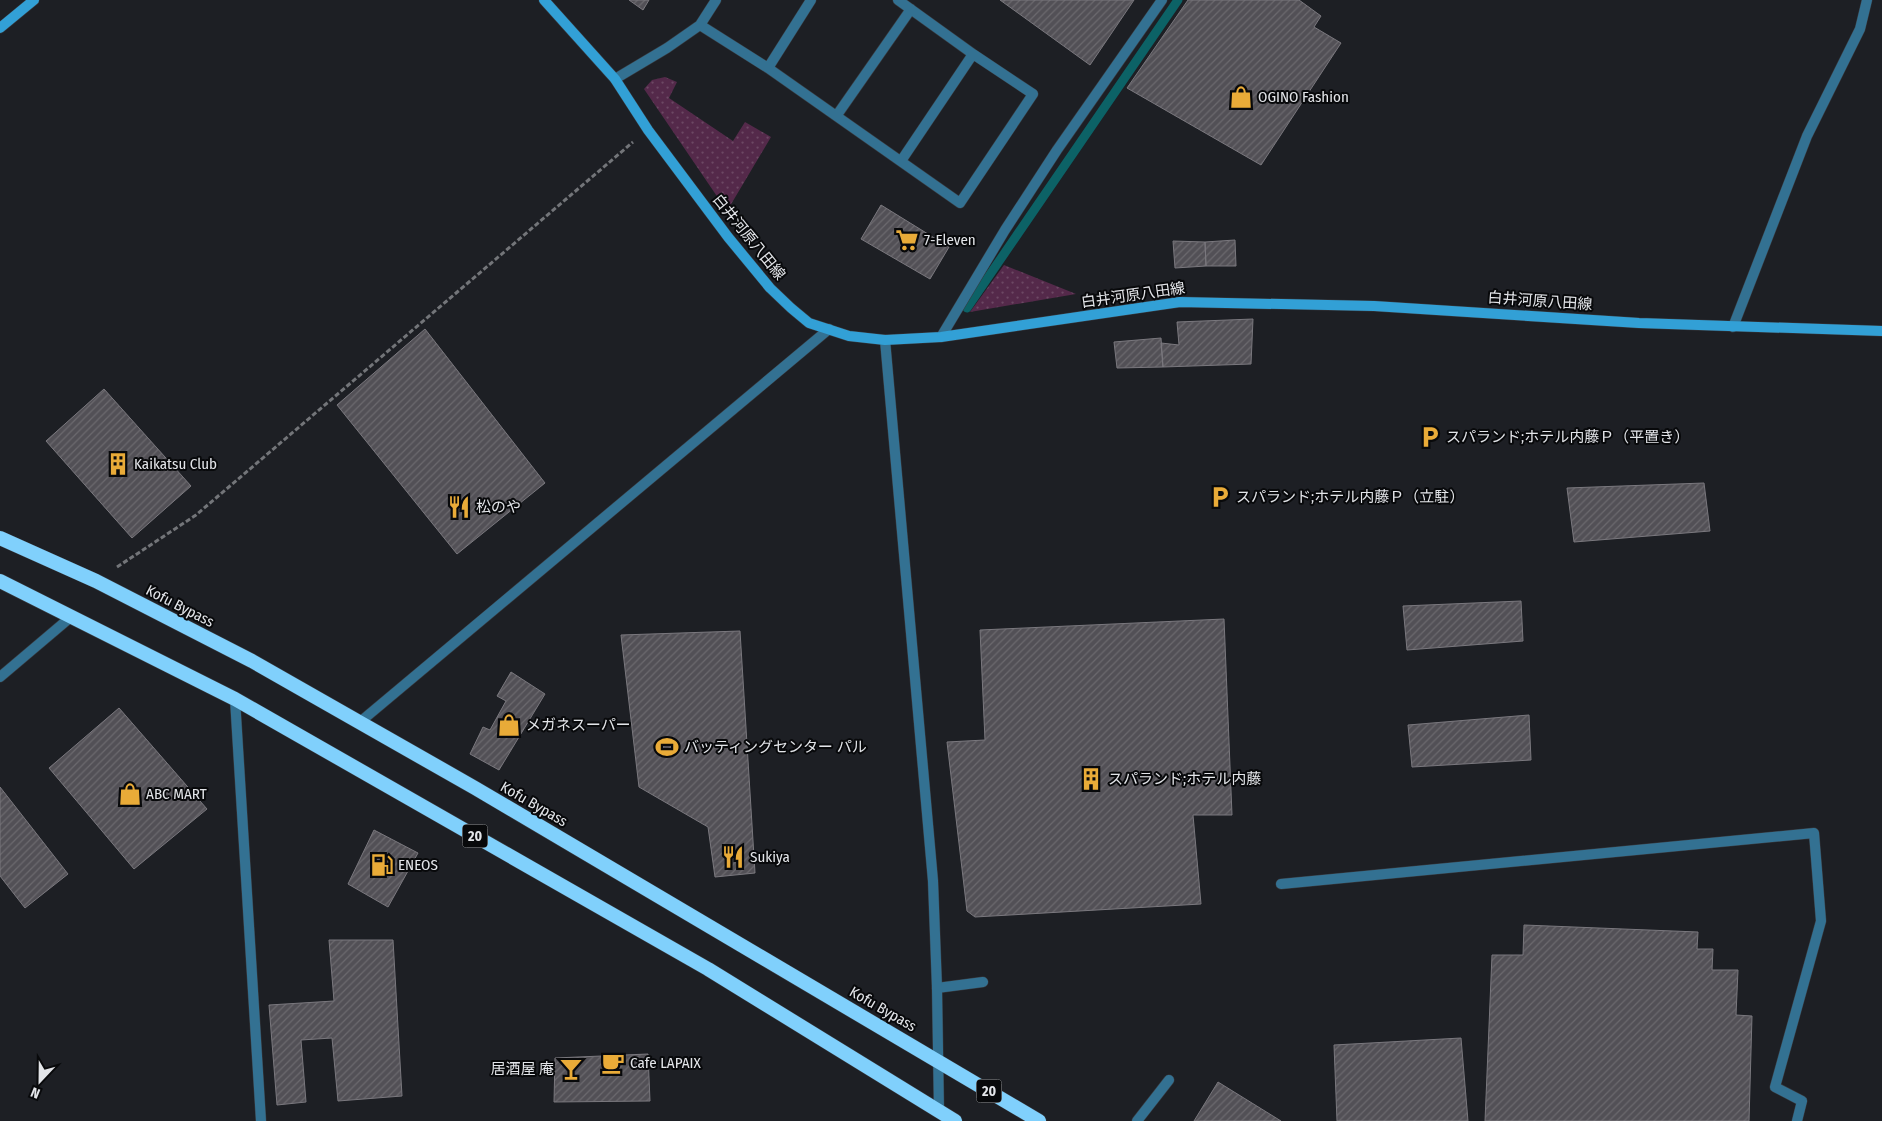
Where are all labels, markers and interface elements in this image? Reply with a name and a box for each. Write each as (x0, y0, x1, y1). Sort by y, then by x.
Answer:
shop icon: OGINO Fashion (1228, 84, 1254, 110)
place label: OGINO Fashion (1258, 88, 1349, 106)
street label: 白井河原八田線 (709, 191, 789, 283)
supermarket icon: 7-Eleven (894, 227, 920, 253)
place label: 7-Eleven (924, 231, 976, 249)
street label: 白井河原八田線 (1080, 279, 1186, 311)
street label: 白井河原八田線 (1487, 288, 1593, 314)
parking icon: スパランド;ホテル内藤Ｐ（平置き） (1417, 424, 1443, 450)
place label: スパランド;ホテル内藤Ｐ（平置き） (1446, 428, 1689, 446)
building icon: Kaikatsu Club (105, 451, 131, 477)
place label: Kaikatsu Club (134, 455, 217, 473)
parking icon: スパランド;ホテル内藤Ｐ（立駐） (1207, 484, 1233, 510)
place label: スパランド;ホテル内藤Ｐ（立駐） (1236, 488, 1464, 506)
restaurant icon: 松のや (446, 494, 472, 520)
place label: 松のや (476, 498, 521, 516)
street label: Kofu Bypass (143, 581, 217, 631)
shop icon: メガネスーパー (496, 712, 522, 738)
place label: メガネスーパー (526, 716, 631, 734)
sports icon: バッティングセンター パル (654, 734, 680, 760)
place label: バッティングセンター パル (684, 738, 867, 756)
building icon: スパランド;ホテル内藤 (1078, 766, 1104, 792)
place label: スパランド;ホテル内藤 (1108, 770, 1261, 788)
street label: Kofu Bypass (497, 778, 571, 830)
shop icon: ABC MART (117, 781, 143, 807)
place label: ABC MART (146, 785, 207, 803)
road number: 20 (462, 824, 488, 848)
restaurant icon: Sukiya (720, 844, 746, 870)
place label: Sukiya (750, 848, 790, 866)
fuel station icon: ENEOS (369, 852, 395, 878)
place label: ENEOS (398, 856, 438, 874)
street label: Kofu Bypass (846, 983, 920, 1035)
cafe icon: Cafe LAPAIX (600, 1050, 626, 1076)
place label: Cafe LAPAIX (630, 1054, 701, 1072)
north arrow (15, 1056, 65, 1106)
bar icon: 居酒屋 庵 (558, 1056, 584, 1082)
place label: 居酒屋 庵 (490, 1060, 554, 1078)
road number: 20 (976, 1080, 1002, 1102)
text: N (28, 1083, 42, 1102)

